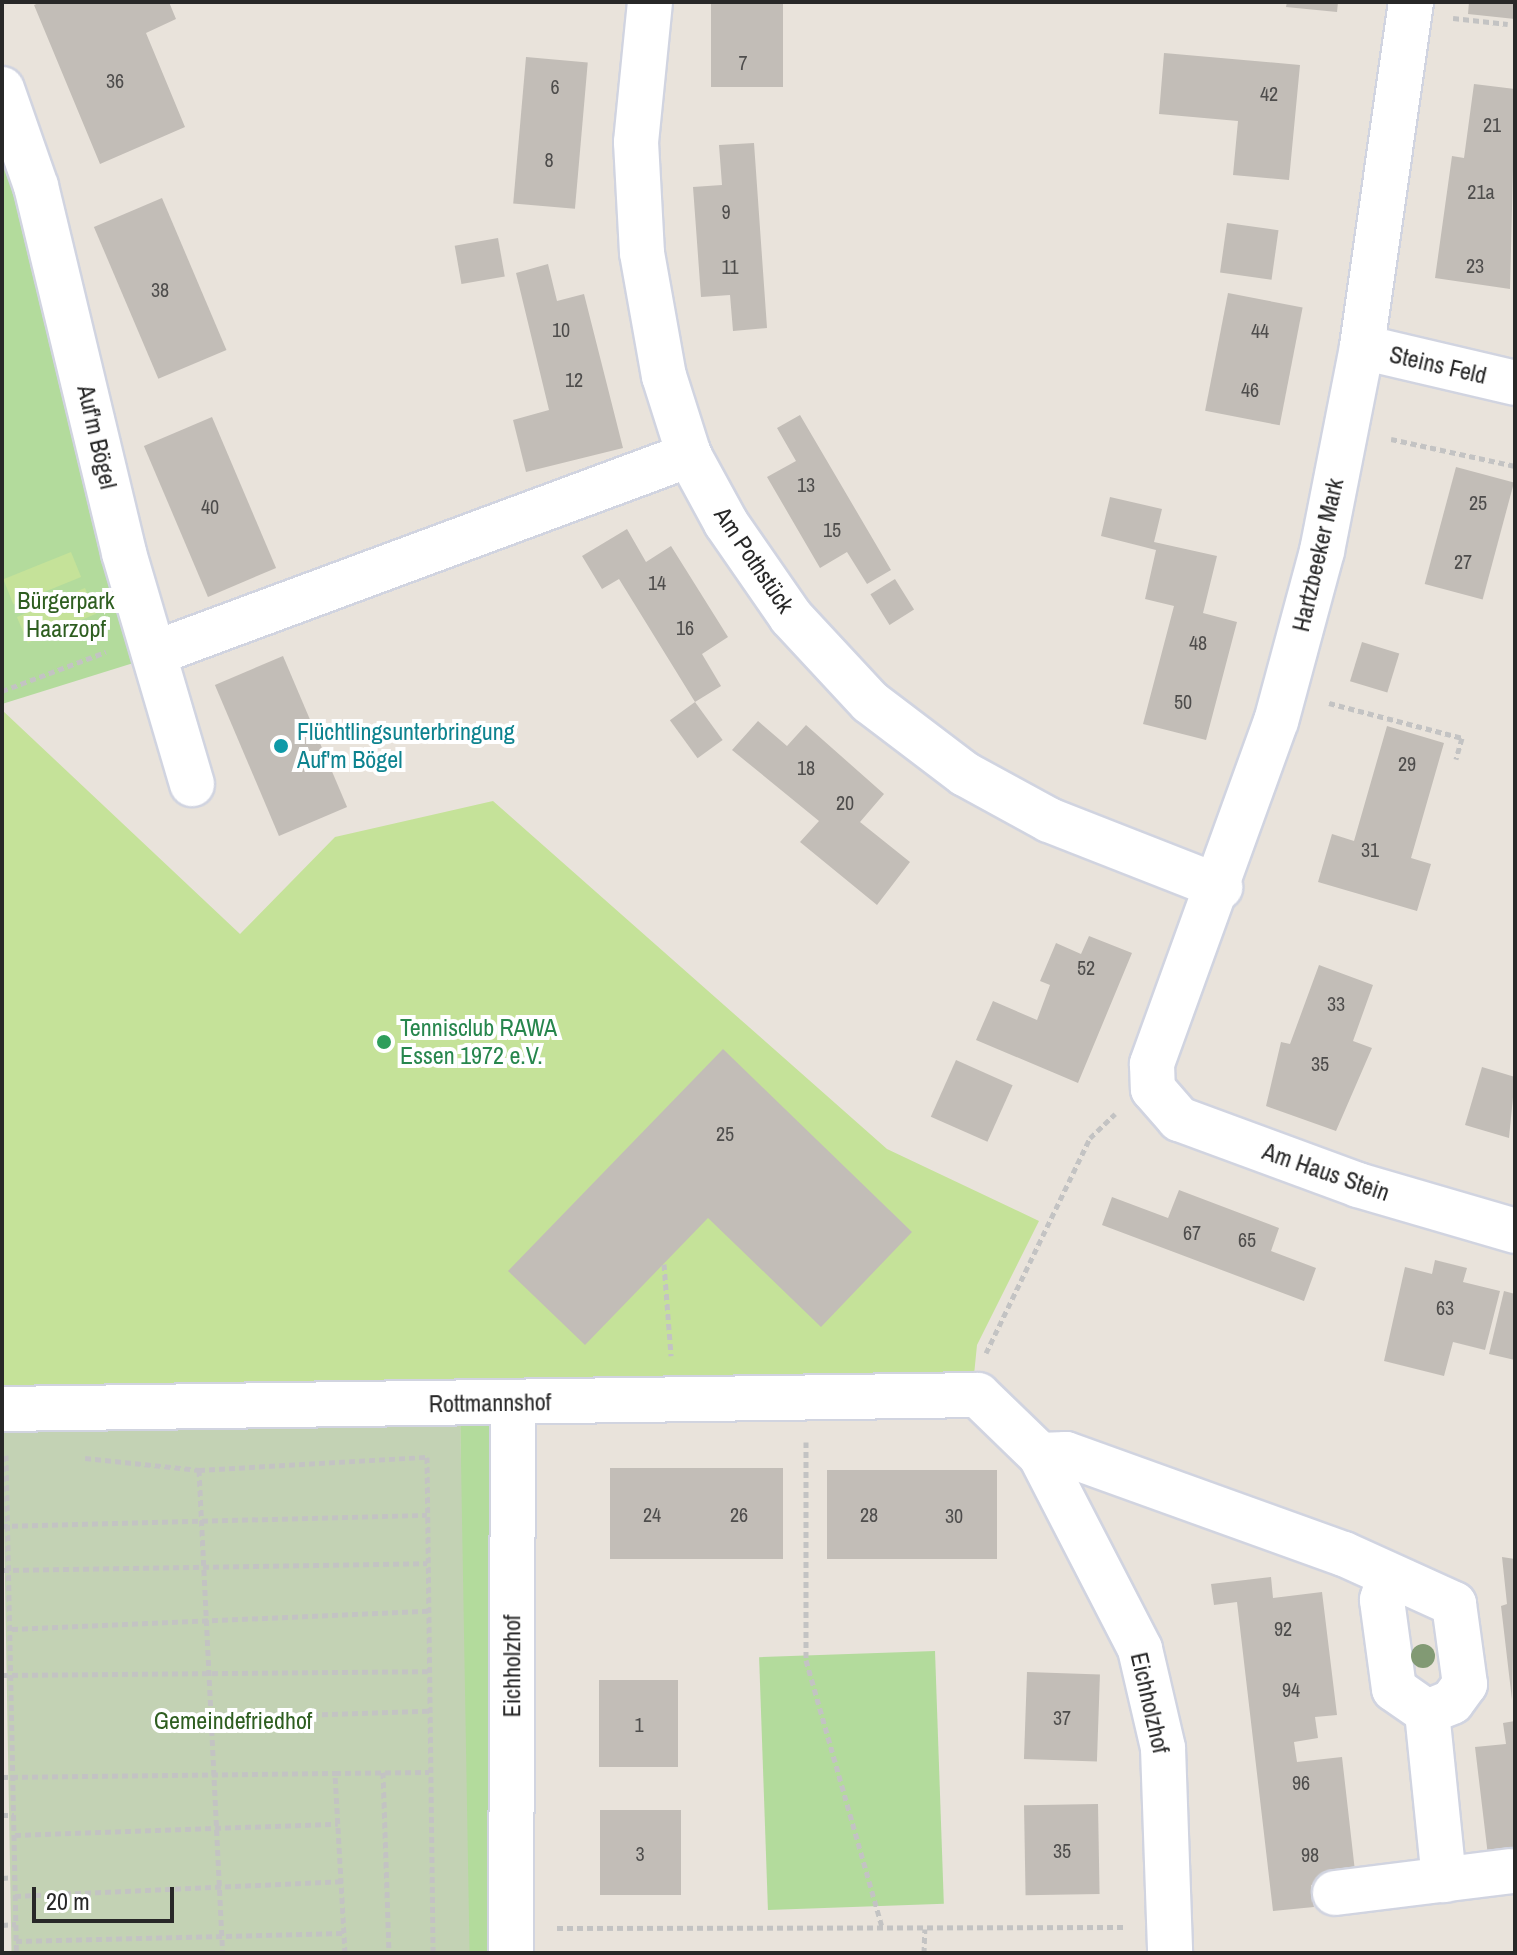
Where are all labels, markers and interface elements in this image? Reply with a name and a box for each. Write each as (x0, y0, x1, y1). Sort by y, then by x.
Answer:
house number: 7 (738, 50, 748, 74)
house number: 36 (106, 68, 124, 92)
house number: 6 (550, 74, 560, 98)
house number: 42 (1260, 81, 1278, 105)
house number: 21 (1483, 112, 1501, 136)
house number: 8 (544, 147, 554, 171)
house number: 21a (1467, 179, 1495, 203)
house number: 9 (721, 199, 731, 223)
house number: 23 (1466, 253, 1484, 277)
house number: 11 (721, 254, 739, 278)
house number: 38 (151, 277, 169, 301)
house number: 10 (552, 317, 570, 341)
house number: 44 (1251, 318, 1269, 342)
street label: Steins Feld (1387, 340, 1489, 390)
house number: 12 (565, 367, 583, 391)
house number: 46 (1241, 377, 1259, 401)
street label: Auf'm Bögel (71, 382, 123, 492)
house number: 13 (797, 472, 815, 496)
street label: Hartzbeeker Mark (1286, 476, 1350, 634)
house number: 25 (1469, 490, 1487, 514)
house number: 40 (201, 494, 219, 518)
street label: Am Pothstück (708, 502, 800, 618)
house number: 15 (823, 517, 841, 541)
house number: 27 (1454, 549, 1472, 573)
house number: 14 (648, 570, 666, 594)
park label: Bürgerpark Haarzopf (17, 587, 115, 643)
house number: 16 (676, 615, 694, 639)
house number: 48 (1189, 630, 1207, 654)
house number: 50 (1174, 689, 1192, 713)
place label: Flüchtlingsunterbringung Auf'm Bögel (297, 718, 515, 774)
marker: Flüchtlingsunterbringung Auf'm Bögel (272, 737, 290, 755)
house number: 29 (1398, 751, 1416, 775)
house number: 18 (797, 755, 815, 779)
house number: 20 (836, 790, 854, 814)
house number: 31 (1361, 837, 1379, 861)
house number: 52 (1077, 955, 1095, 979)
house number: 33 (1327, 991, 1345, 1015)
place label: Tennisclub RAWA Essen 1972 e.V. (400, 1014, 557, 1070)
marker: Tennisclub RAWA Essen 1972 e.V. (375, 1033, 393, 1051)
house number: 35 (1311, 1051, 1329, 1075)
house number: 25 (716, 1121, 734, 1145)
street label: Am Haus Stein (1259, 1137, 1393, 1207)
house number: 67 (1183, 1220, 1201, 1244)
house number: 65 (1238, 1227, 1256, 1251)
house number: 63 (1436, 1295, 1454, 1319)
street label: Rottmannshof (428, 1388, 552, 1418)
house number: 24 (643, 1502, 661, 1526)
house number: 26 (730, 1502, 748, 1526)
house number: 28 (860, 1502, 878, 1526)
house number: 30 (945, 1503, 963, 1527)
street label: Eichholzhof (498, 1615, 526, 1717)
house number: 92 (1274, 1616, 1292, 1640)
street label: Eichholzhof (1124, 1650, 1176, 1756)
house number: 94 (1282, 1677, 1300, 1701)
house number: 37 (1053, 1705, 1071, 1729)
park label: Gemeindefriedhof (154, 1707, 312, 1735)
house number: 1 (634, 1712, 644, 1736)
house number: 96 (1292, 1770, 1310, 1794)
house number: 35 (1053, 1838, 1071, 1862)
house number: 3 (635, 1841, 645, 1865)
house number: 98 (1301, 1842, 1319, 1866)
scale bar (36, 1871, 178, 1921)
text: 20 m (46, 1885, 90, 1917)

